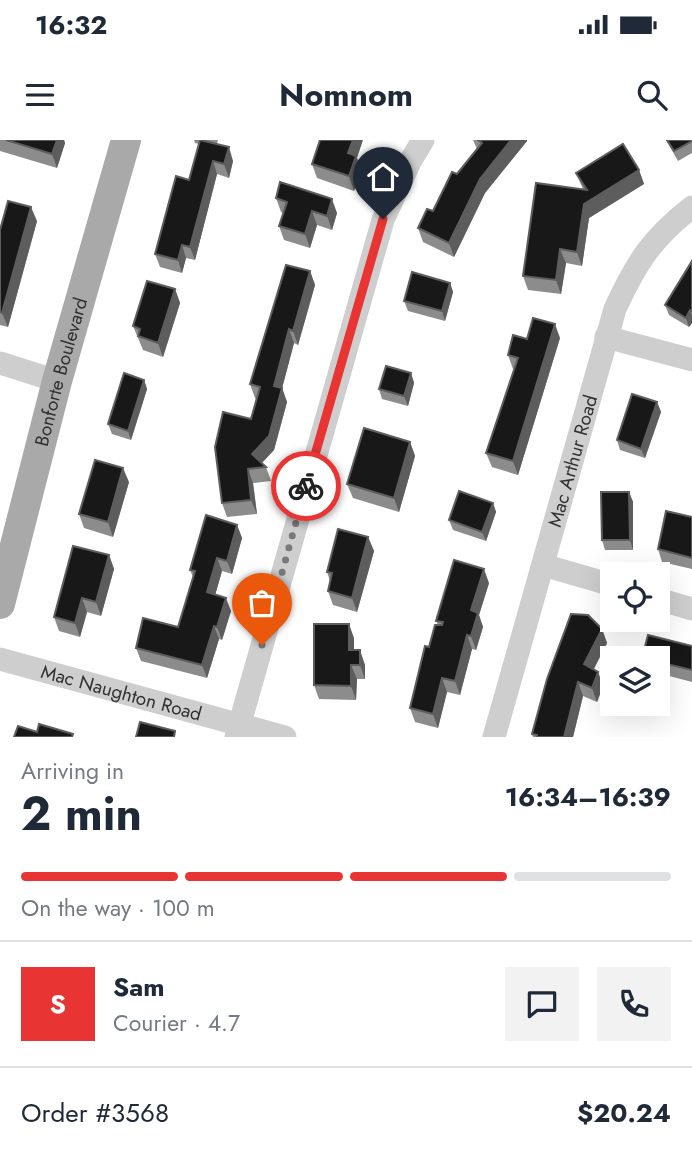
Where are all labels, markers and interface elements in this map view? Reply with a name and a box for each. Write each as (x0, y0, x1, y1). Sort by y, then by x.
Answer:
text: 16:32 (35, 6, 107, 44)
text: Nomnom (279, 72, 413, 118)
icon: menu (21, 76, 59, 114)
icon: search (633, 76, 671, 114)
pin (353, 147, 413, 219)
icon: home (364, 158, 402, 196)
street label: Bonforte Boulevard (28, 294, 94, 449)
street label: Mac Arthur Road (541, 392, 604, 530)
courier (271, 451, 341, 521)
icon: bike (287, 467, 325, 505)
map controls (600, 562, 670, 716)
button: locate (600, 562, 670, 632)
pin (232, 573, 292, 645)
icon: bag (243, 584, 281, 622)
button: layers (600, 646, 670, 716)
street label: Mac Naughton Road (38, 658, 205, 728)
text: Arriving in (21, 754, 124, 788)
text: 16:34–16:39 (505, 778, 671, 816)
text: 2 min (21, 781, 142, 847)
text: On the way · 100 m (21, 891, 215, 925)
button: chat (505, 967, 579, 1041)
button: phone (597, 967, 671, 1041)
text: Sam (113, 968, 165, 1006)
text: S (50, 985, 66, 1023)
text: Courier · 4.7 (113, 1006, 240, 1040)
text: Order #3568 (21, 1094, 169, 1132)
text: $20.24 (577, 1094, 671, 1132)

